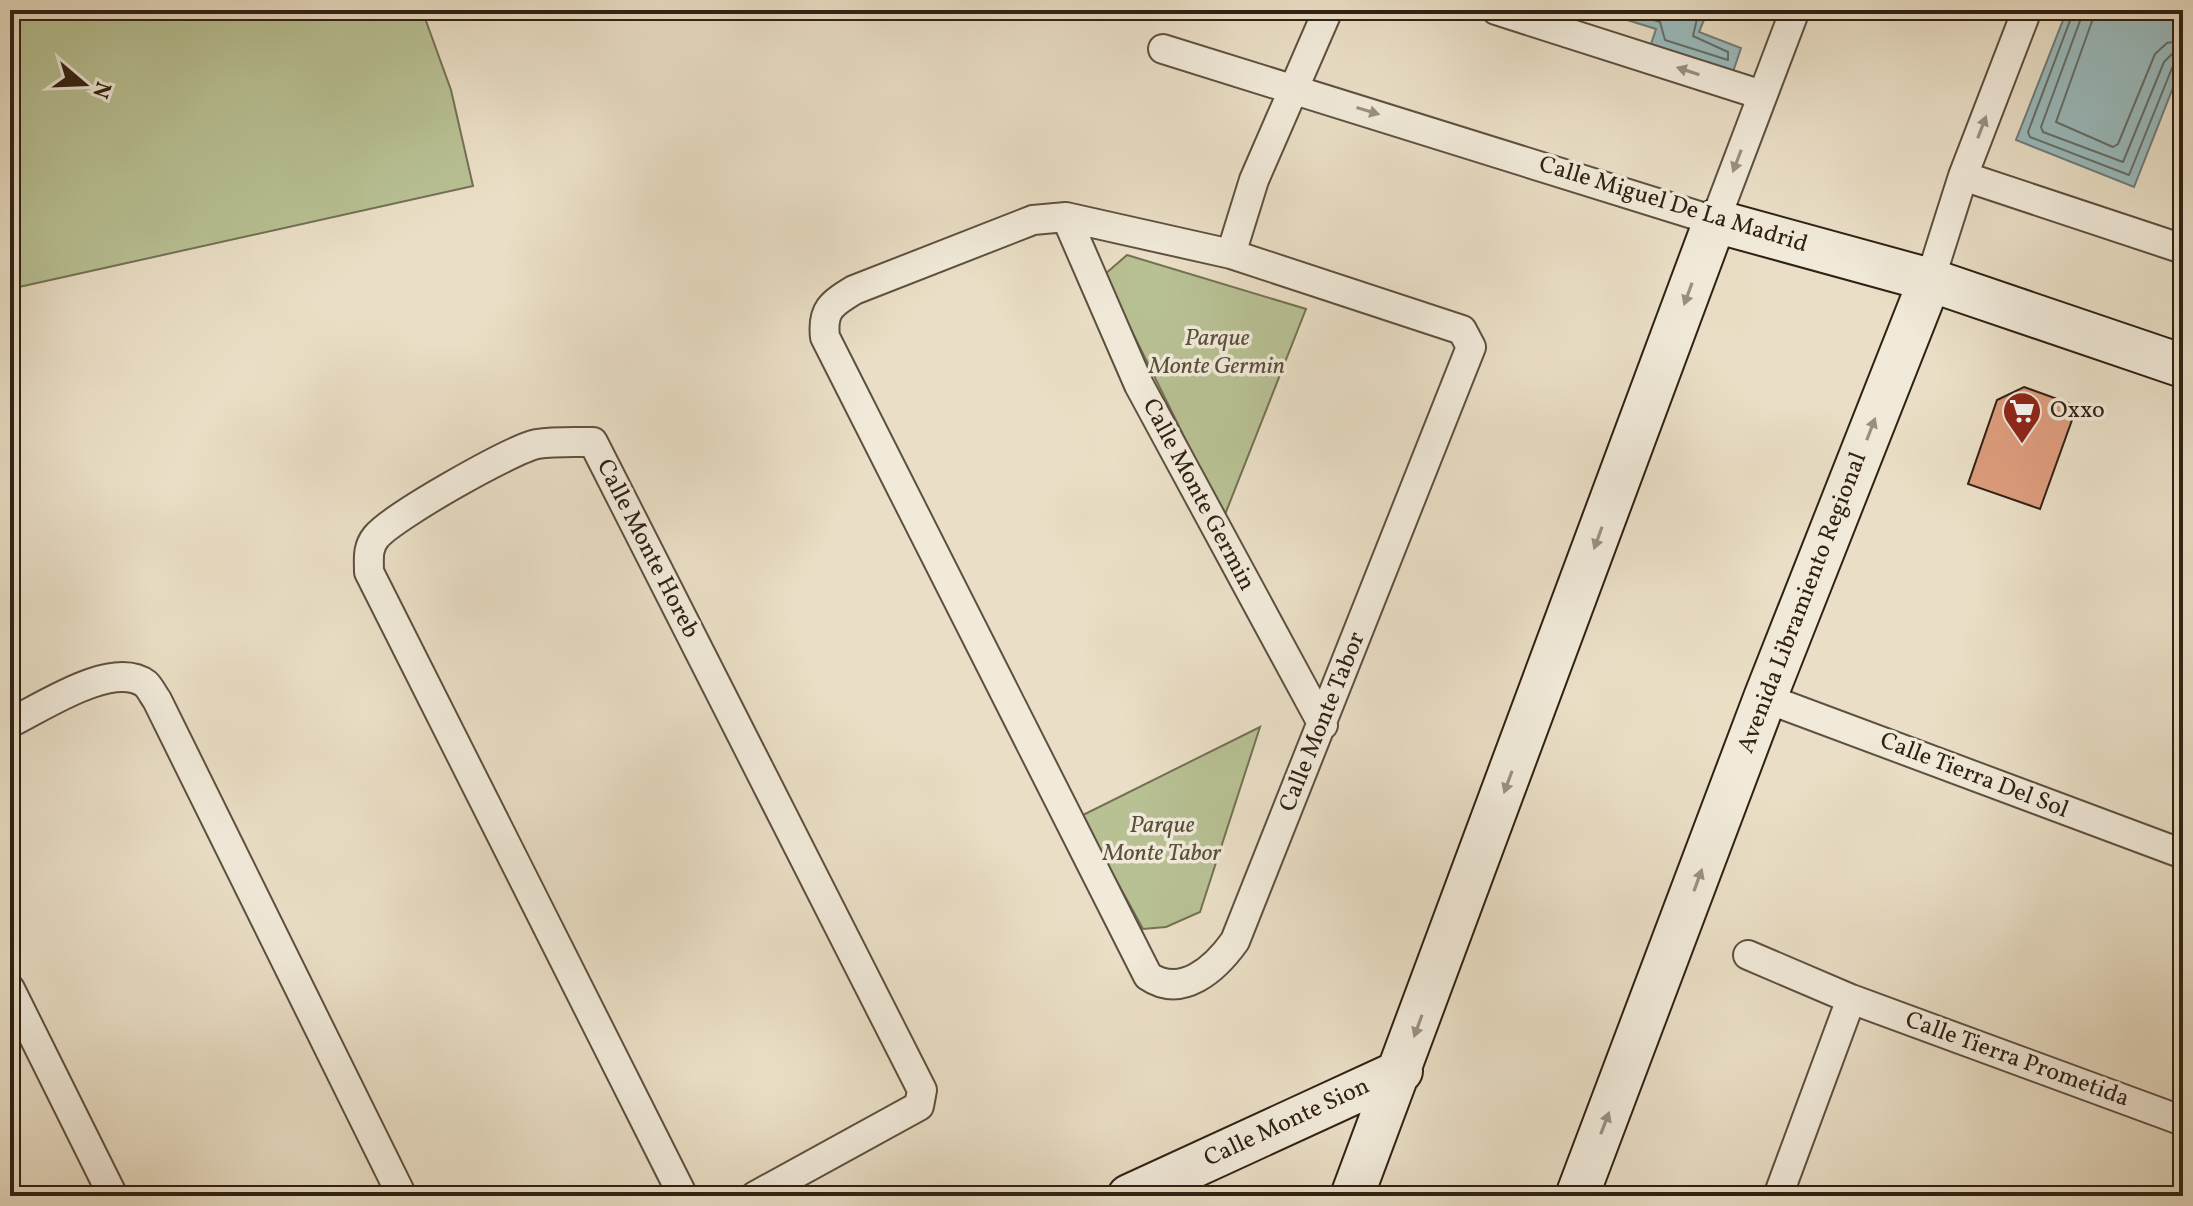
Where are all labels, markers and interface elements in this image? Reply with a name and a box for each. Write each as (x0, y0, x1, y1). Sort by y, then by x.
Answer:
north arrow (44, 44, 124, 124)
one-way arrow (1676, 64, 1700, 77)
text: N (83, 77, 118, 102)
one-way arrow (1356, 105, 1380, 118)
one-way arrow (1976, 115, 1989, 139)
street label: Calle Miguel De La Madrid (1534, 148, 1812, 262)
one-way arrow (1730, 149, 1743, 173)
one-way arrow (1681, 282, 1694, 306)
park label: Parque Monte Germin (1148, 322, 1285, 384)
supermarket icon: Oxxo (2001, 390, 2043, 445)
street label: Calle Monte Germin (1133, 393, 1263, 597)
place label: Oxxo (2050, 394, 2105, 428)
one-way arrow (1865, 417, 1878, 441)
street label: Avenida Libramiento Regional (1730, 448, 1876, 758)
street label: Calle Monte Horeb (587, 454, 707, 644)
one-way arrow (1591, 526, 1604, 550)
street label: Calle Monte Tabor (1271, 627, 1375, 817)
street label: Calle Tierra Del Sol (1875, 724, 2073, 828)
one-way arrow (1501, 770, 1514, 794)
park label: Parque Monte Tabor (1102, 809, 1222, 871)
one-way arrow (1692, 868, 1705, 892)
street label: Calle Tierra Prometida (1900, 1004, 2134, 1116)
one-way arrow (1411, 1014, 1424, 1038)
street label: Calle Monte Sion (1199, 1070, 1375, 1176)
one-way arrow (1599, 1111, 1612, 1135)

